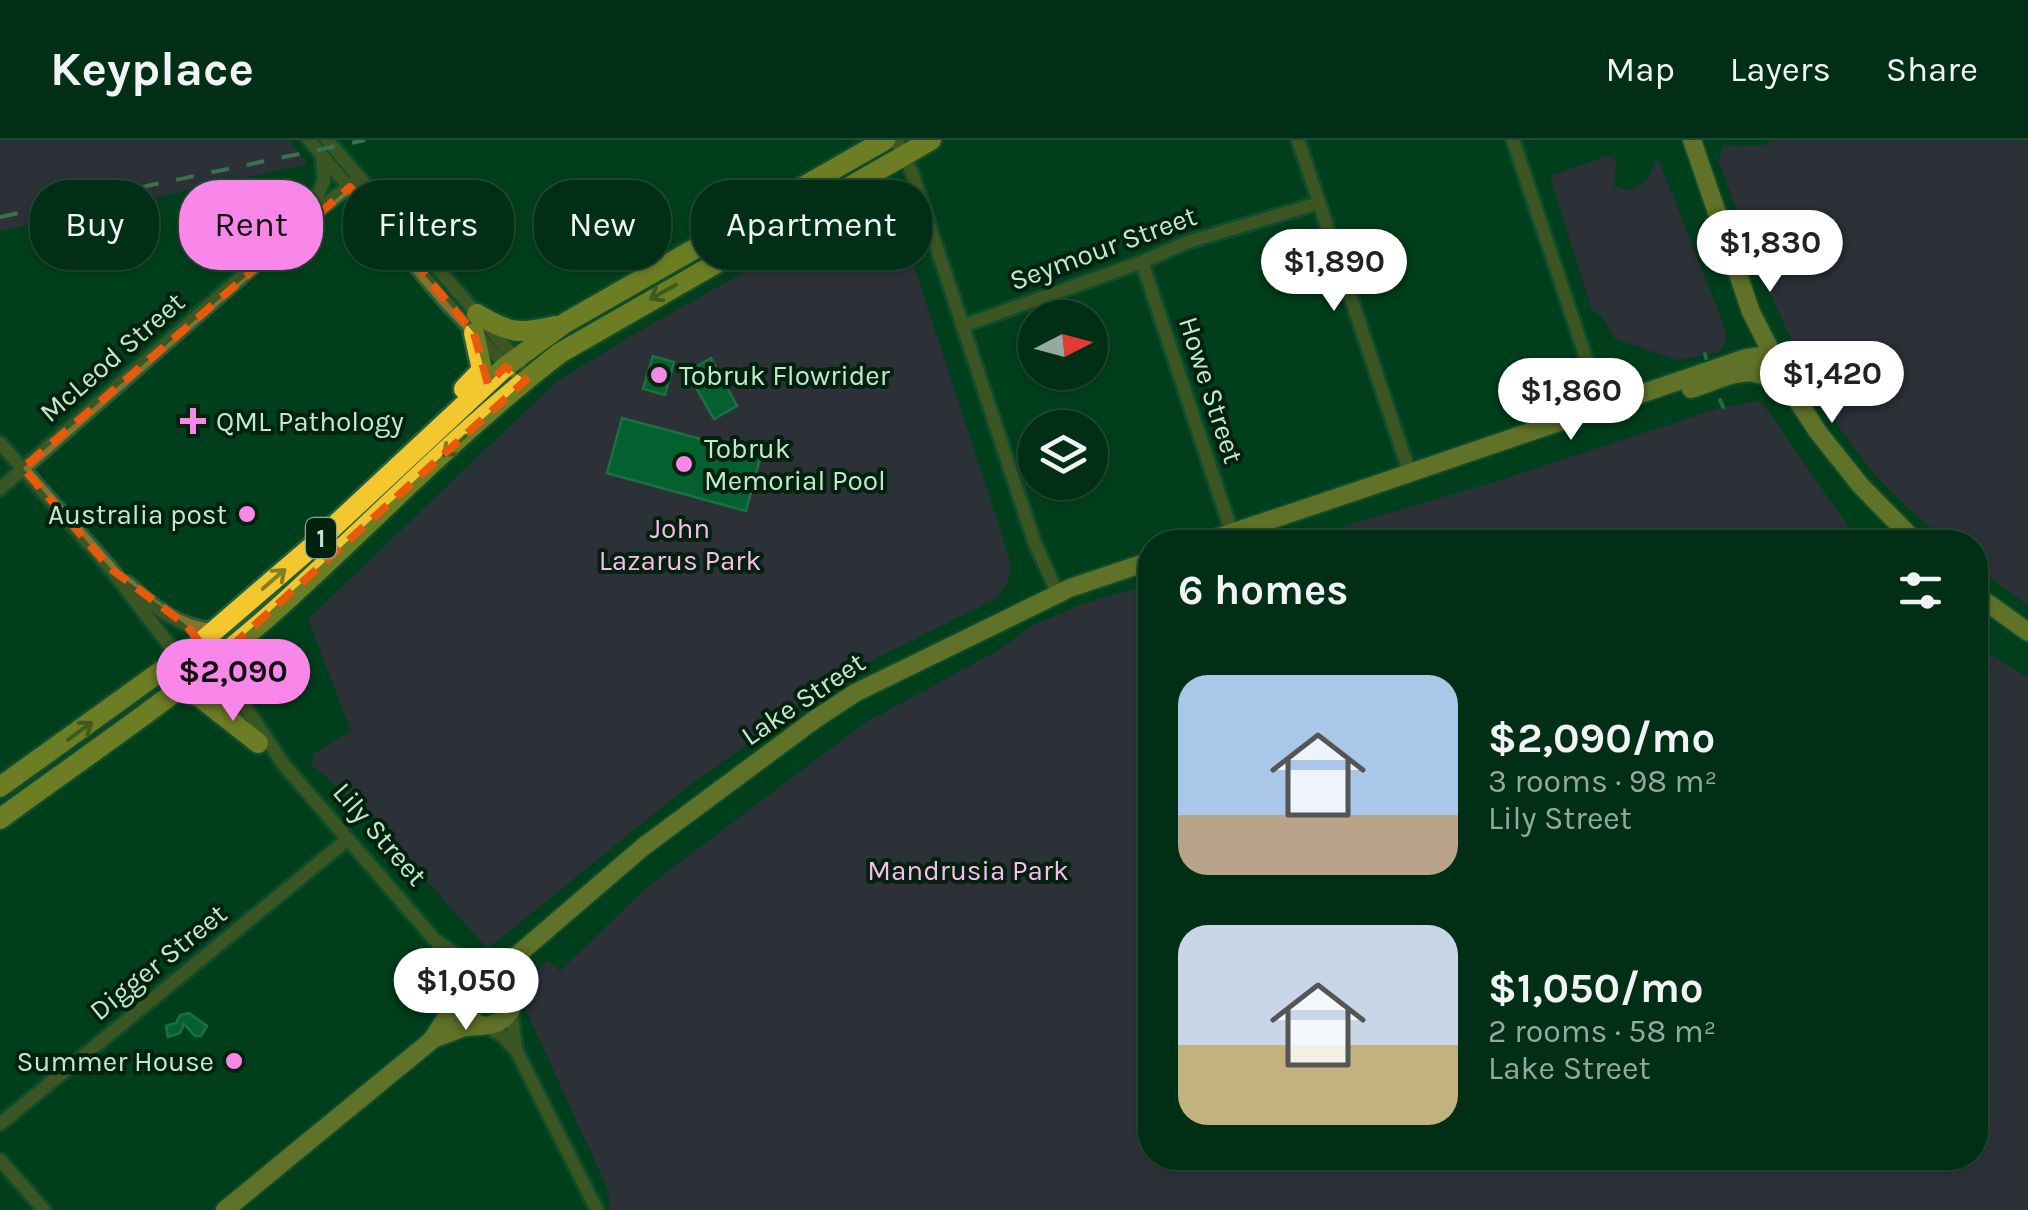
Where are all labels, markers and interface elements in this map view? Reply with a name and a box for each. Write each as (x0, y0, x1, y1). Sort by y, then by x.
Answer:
text: Keyplace (50, 41, 254, 97)
text: Map (1605, 49, 1675, 90)
text: Layers (1730, 49, 1831, 90)
text: Share (1886, 49, 1978, 90)
chip: Buy (30, 180, 159, 270)
chip: Rent (179, 180, 323, 270)
chip: Filters (343, 180, 514, 270)
chip: New (534, 180, 671, 270)
chip: Apartment (691, 180, 932, 270)
street label: Seymour Street (1005, 199, 1201, 297)
pin: $1,830 (1689, 210, 1851, 295)
text: $1,830 (1719, 224, 1821, 261)
pin: $1,890 (1253, 229, 1415, 314)
text: $1,890 (1283, 243, 1385, 280)
one-way arrow (649, 282, 678, 302)
street label: McLeod Street (33, 285, 191, 429)
north arrow (1018, 300, 1108, 390)
map controls (1018, 300, 1108, 500)
street label: Howe Street (1172, 313, 1250, 467)
pin: $1,420 (1751, 341, 1913, 426)
text: $1,420 (1782, 355, 1882, 392)
pin: $1,860 (1490, 358, 1652, 443)
place label: Tobruk Flowrider (679, 359, 891, 392)
marker: Tobruk Flowrider (648, 364, 670, 386)
text: $1,860 (1520, 372, 1622, 409)
place label: QML Pathology (216, 405, 404, 438)
marker: QML Pathology (180, 408, 206, 434)
button: layers (1018, 410, 1108, 500)
place label: Tobruk Memorial Pool (704, 432, 886, 497)
one-way arrow (442, 434, 467, 457)
marker: Tobruk Memorial Pool (673, 453, 695, 475)
place label: Australia post (48, 498, 227, 531)
marker: Australia post (236, 503, 258, 525)
park label: John Lazarus Park (599, 512, 761, 577)
road number: 1 (306, 518, 336, 558)
icon: filters (1893, 563, 1948, 618)
text: 6 homes (1178, 565, 1348, 615)
one-way arrow (261, 568, 286, 591)
pin: $2,090 (152, 639, 314, 724)
street label: Lake Street (735, 646, 871, 752)
text: $2,090 (178, 653, 288, 690)
text: $2,090/mo (1488, 713, 1715, 763)
icon: home (1258, 715, 1378, 835)
one-way arrow (66, 721, 93, 742)
text: 3 rooms · 98 m² (1488, 763, 1717, 800)
street label: Lily Street (326, 776, 434, 892)
text: Lily Street (1488, 800, 1632, 837)
park label: Mandrusia Park (867, 854, 1069, 887)
street label: Digger Street (83, 897, 233, 1027)
pin: $1,050 (385, 948, 547, 1033)
text: $1,050 (416, 962, 516, 999)
text: $1,050/mo (1488, 963, 1704, 1013)
icon: home (1258, 965, 1378, 1085)
text: 2 rooms · 58 m² (1488, 1013, 1716, 1050)
place label: Summer House (17, 1045, 214, 1078)
marker: Summer House (223, 1050, 245, 1072)
text: Lake Street (1488, 1050, 1650, 1087)

